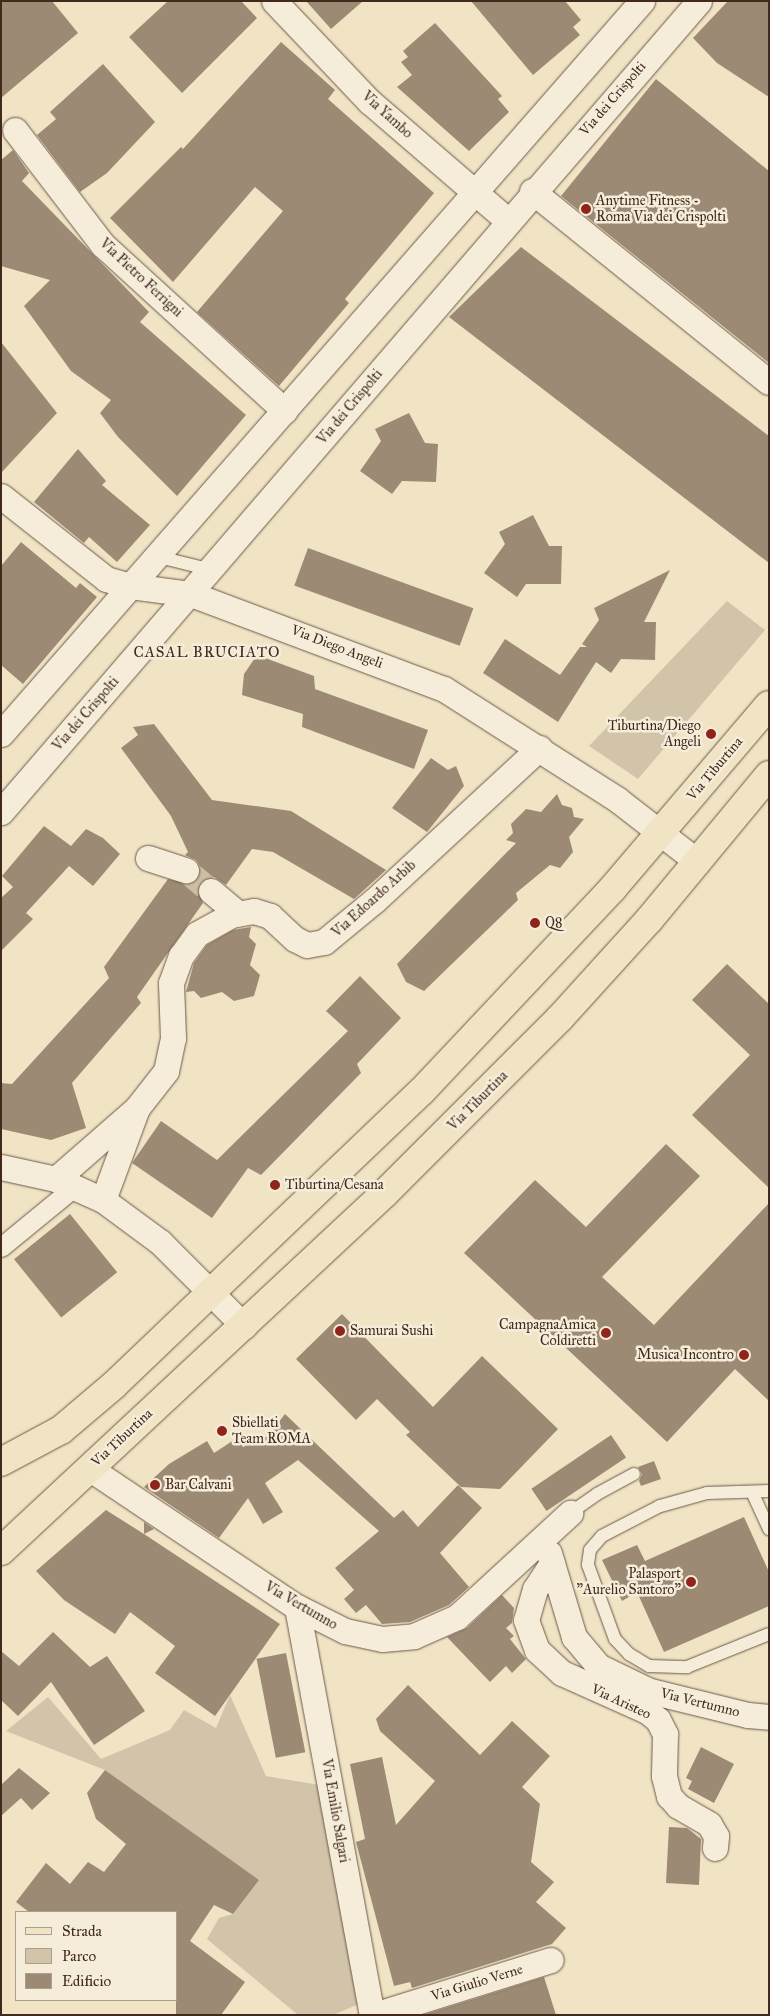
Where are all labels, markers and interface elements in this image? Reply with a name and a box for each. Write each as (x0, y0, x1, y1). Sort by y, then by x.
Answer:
street label: Via dei Crispolti (576, 59, 650, 139)
street label: Via Yambo (358, 88, 416, 142)
place label: Anytime Fitness - Roma Via dei Crispolti (596, 193, 726, 226)
marker: Anytime Fitness - Roma Via dei Crispolti (580, 203, 592, 215)
street label: Via Pietro Ferrigni (96, 235, 186, 321)
street label: Via dei Crispolti (314, 366, 386, 448)
street label: Via Diego Angeli (289, 622, 385, 672)
district label: CASAL BRUCIATO (132, 644, 282, 662)
street label: Via dei Crispolti (49, 674, 123, 754)
place label: Tiburtina/Diego Angeli (608, 718, 701, 750)
marker: Tiburtina/Diego Angeli (705, 728, 717, 740)
street label: Via Tiburtina (684, 734, 746, 804)
street label: Via Edoardo Arbib (329, 857, 419, 941)
place label: Q8 (545, 915, 562, 931)
marker: Q8 (529, 917, 541, 929)
street label: Via Tiburtina (445, 1068, 511, 1134)
place label: Tiburtina/Cesana (285, 1177, 384, 1193)
marker: Tiburtina/Cesana (269, 1179, 281, 1191)
place label: CampagnaAmica Coldiretti (499, 1317, 596, 1350)
place label: Samurai Sushi (350, 1323, 433, 1339)
marker: Samurai Sushi (334, 1325, 346, 1337)
marker: CampagnaAmica Coldiretti (600, 1327, 612, 1339)
place label: Musica Incontro (637, 1347, 734, 1363)
marker: Musica Incontro (738, 1349, 750, 1361)
street label: Via Tiburtina (88, 1405, 156, 1471)
place label: Sbiellati Team ROMA (232, 1415, 311, 1448)
marker: Sbiellati Team ROMA (216, 1425, 228, 1437)
place label: Bar Calvani (165, 1477, 232, 1493)
marker: Bar Calvani (149, 1479, 161, 1491)
place label: Palasport "Aurelio Santoro" (577, 1566, 681, 1598)
marker: Palasport "Aurelio Santoro" (685, 1576, 697, 1588)
street label: Via Vertumno (262, 1578, 340, 1634)
street label: Via Aristeo (588, 1681, 654, 1723)
street label: Via Vertumno (659, 1685, 741, 1721)
street label: Via Emilio Salgari (318, 1758, 352, 1864)
legend (15, 1911, 178, 2001)
text: Strada (62, 1922, 102, 1940)
text: Parco (62, 1947, 96, 1965)
street label: Via Giulio Verne (429, 1961, 525, 2005)
text: Edificio (62, 1972, 111, 1990)

